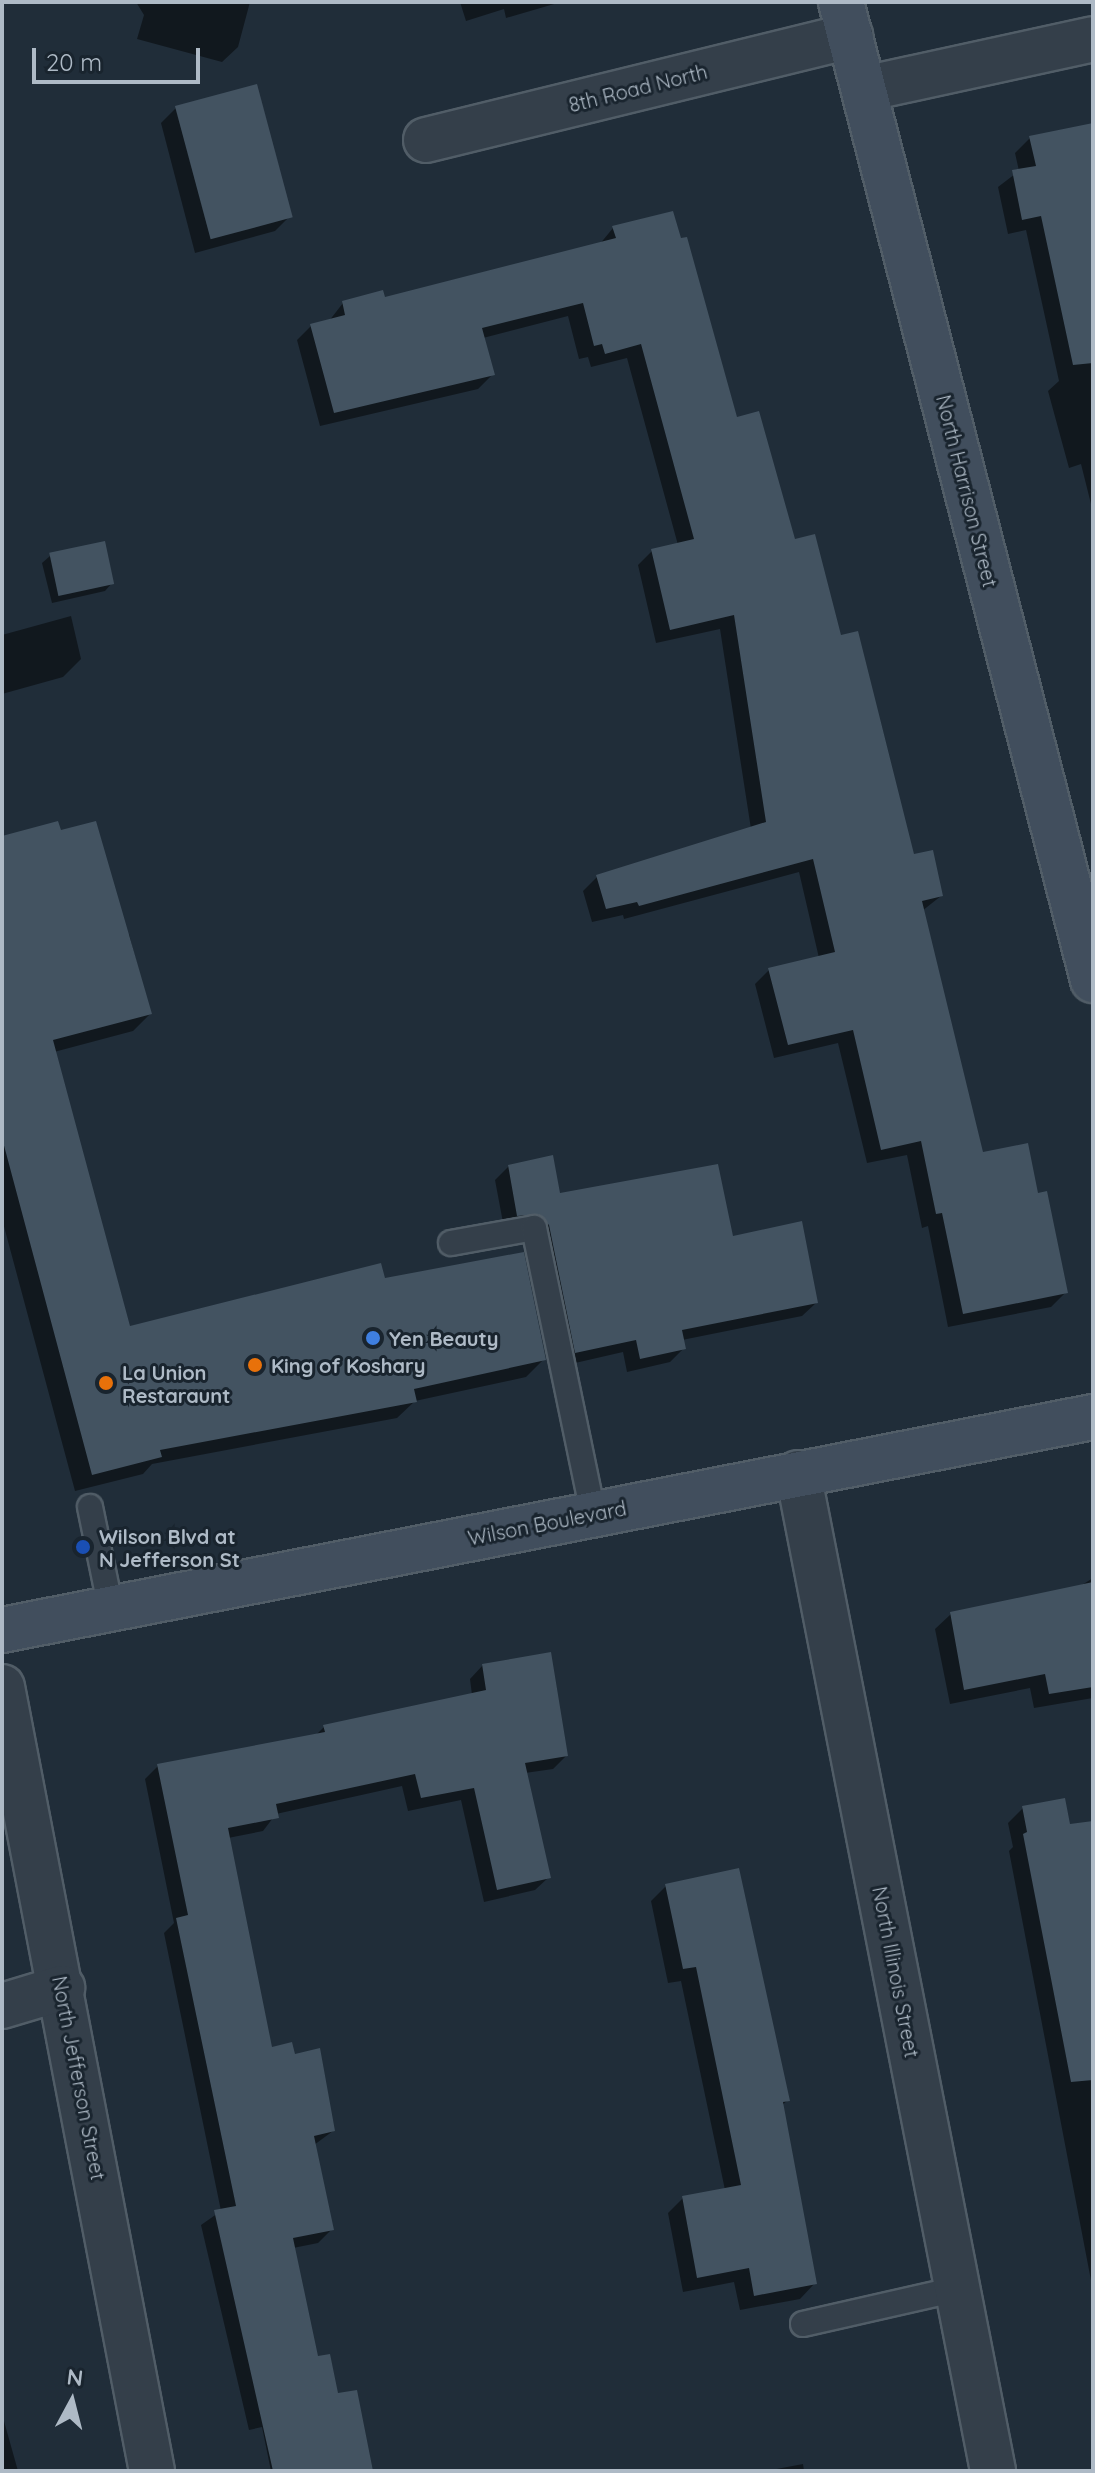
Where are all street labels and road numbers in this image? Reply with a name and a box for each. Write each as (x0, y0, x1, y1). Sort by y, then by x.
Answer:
street label: 8th Road North (566, 59, 710, 117)
street label: North Harrison Street (931, 392, 1003, 590)
street label: Wilson Boulevard (466, 1496, 628, 1550)
street label: North Illinois Street (868, 1884, 924, 2060)
street label: North Jefferson Street (47, 1974, 111, 2182)

